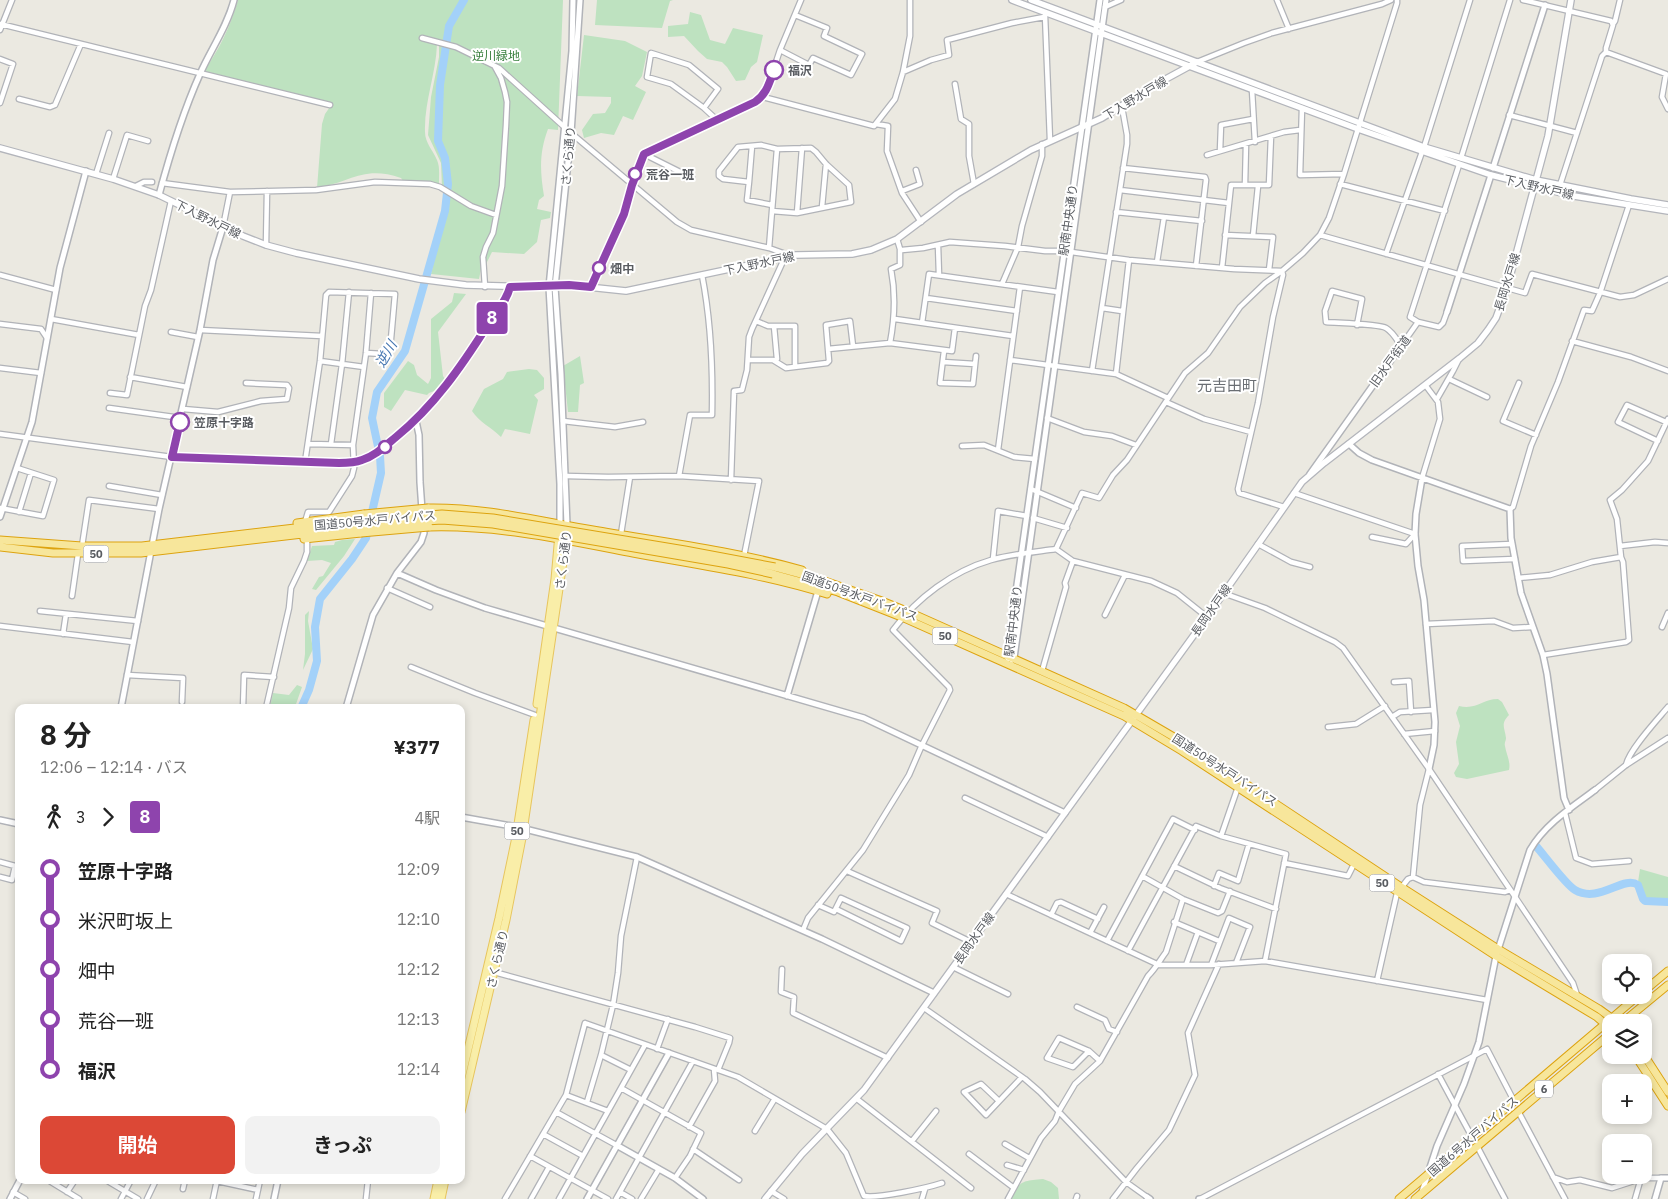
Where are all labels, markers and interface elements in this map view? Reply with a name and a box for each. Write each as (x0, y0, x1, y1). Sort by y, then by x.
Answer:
park label: 逆川緑地 (472, 48, 520, 63)
marker: 福沢 (764, 60, 784, 80)
place label: 福沢 (788, 63, 812, 78)
street label: 下入野水戸線 (1100, 73, 1170, 123)
street label: さくら通り (558, 125, 578, 187)
marker: 荒谷一班 (628, 167, 642, 181)
place label: 荒谷一班 (646, 167, 694, 182)
street label: 下入野水戸線 (1502, 172, 1576, 202)
street label: 駅南中央通り (1056, 183, 1080, 257)
street label: 下入野水戸線 (172, 196, 244, 242)
street label: 下入野水戸線 (722, 248, 796, 278)
street label: 長岡水戸線 (1491, 251, 1523, 313)
marker: 畑中 (592, 261, 606, 275)
place label: 畑中 (610, 261, 634, 276)
line badge: 8 (476, 302, 508, 334)
text: 8 (487, 306, 497, 329)
street label: 旧水戸街道 (1366, 332, 1414, 390)
water label: 逆川 (371, 336, 402, 371)
district label: 元吉田町 (1197, 376, 1257, 395)
marker: 笠原十字路 (170, 412, 190, 432)
place label: 笠原十字路 (193, 415, 254, 430)
unlabelled marker (378, 440, 392, 454)
street label: 国道50号水戸バイパス (313, 507, 437, 533)
street label: さくら通り (552, 529, 574, 591)
road number: 50 (84, 546, 108, 562)
street label: 国道50号水戸バイパス (800, 568, 920, 624)
street label: 長岡水戸線 (1188, 581, 1234, 639)
street label: 駅南中央通り (1001, 584, 1025, 658)
road number: 50 (932, 628, 958, 644)
text: 8 分 (40, 716, 91, 753)
street label: 国道50号水戸バイパス (1170, 730, 1280, 810)
text: ¥377 (393, 735, 440, 759)
text: 12:06 – 12:14 · バス (40, 757, 188, 777)
icon: walk (40, 803, 68, 831)
icon: forward (94, 803, 122, 831)
text: 8 (140, 805, 150, 828)
text: 3 (76, 807, 86, 827)
text: 4駅 (414, 808, 440, 828)
road number: 50 (504, 822, 530, 839)
text: 笠原十字路 (78, 859, 173, 883)
text: 12:09 (397, 859, 440, 879)
road number: 50 (1370, 874, 1394, 891)
text: 米沢町坂上 (78, 909, 173, 933)
text: 12:10 (397, 909, 440, 929)
street label: 長岡水戸線 (950, 909, 998, 967)
street label: さくら通り (483, 928, 511, 990)
map controls (1602, 954, 1652, 1184)
button: locate (1602, 954, 1652, 1004)
text: 畑中 (78, 959, 116, 983)
text: 12:12 (397, 959, 440, 979)
text: 荒谷一班 (78, 1009, 154, 1033)
text: 12:13 (397, 1009, 440, 1029)
button: layers (1602, 1014, 1652, 1064)
text: 福沢 (78, 1059, 116, 1083)
text: 12:14 (397, 1059, 440, 1079)
button: + (1602, 1074, 1652, 1124)
road number: 6 (1535, 1080, 1553, 1098)
street label: 国道6号水戸バイパス (1425, 1093, 1521, 1179)
button: 開始 (40, 1116, 235, 1174)
button: きっぷ (245, 1116, 440, 1174)
button: − (1602, 1134, 1652, 1184)

